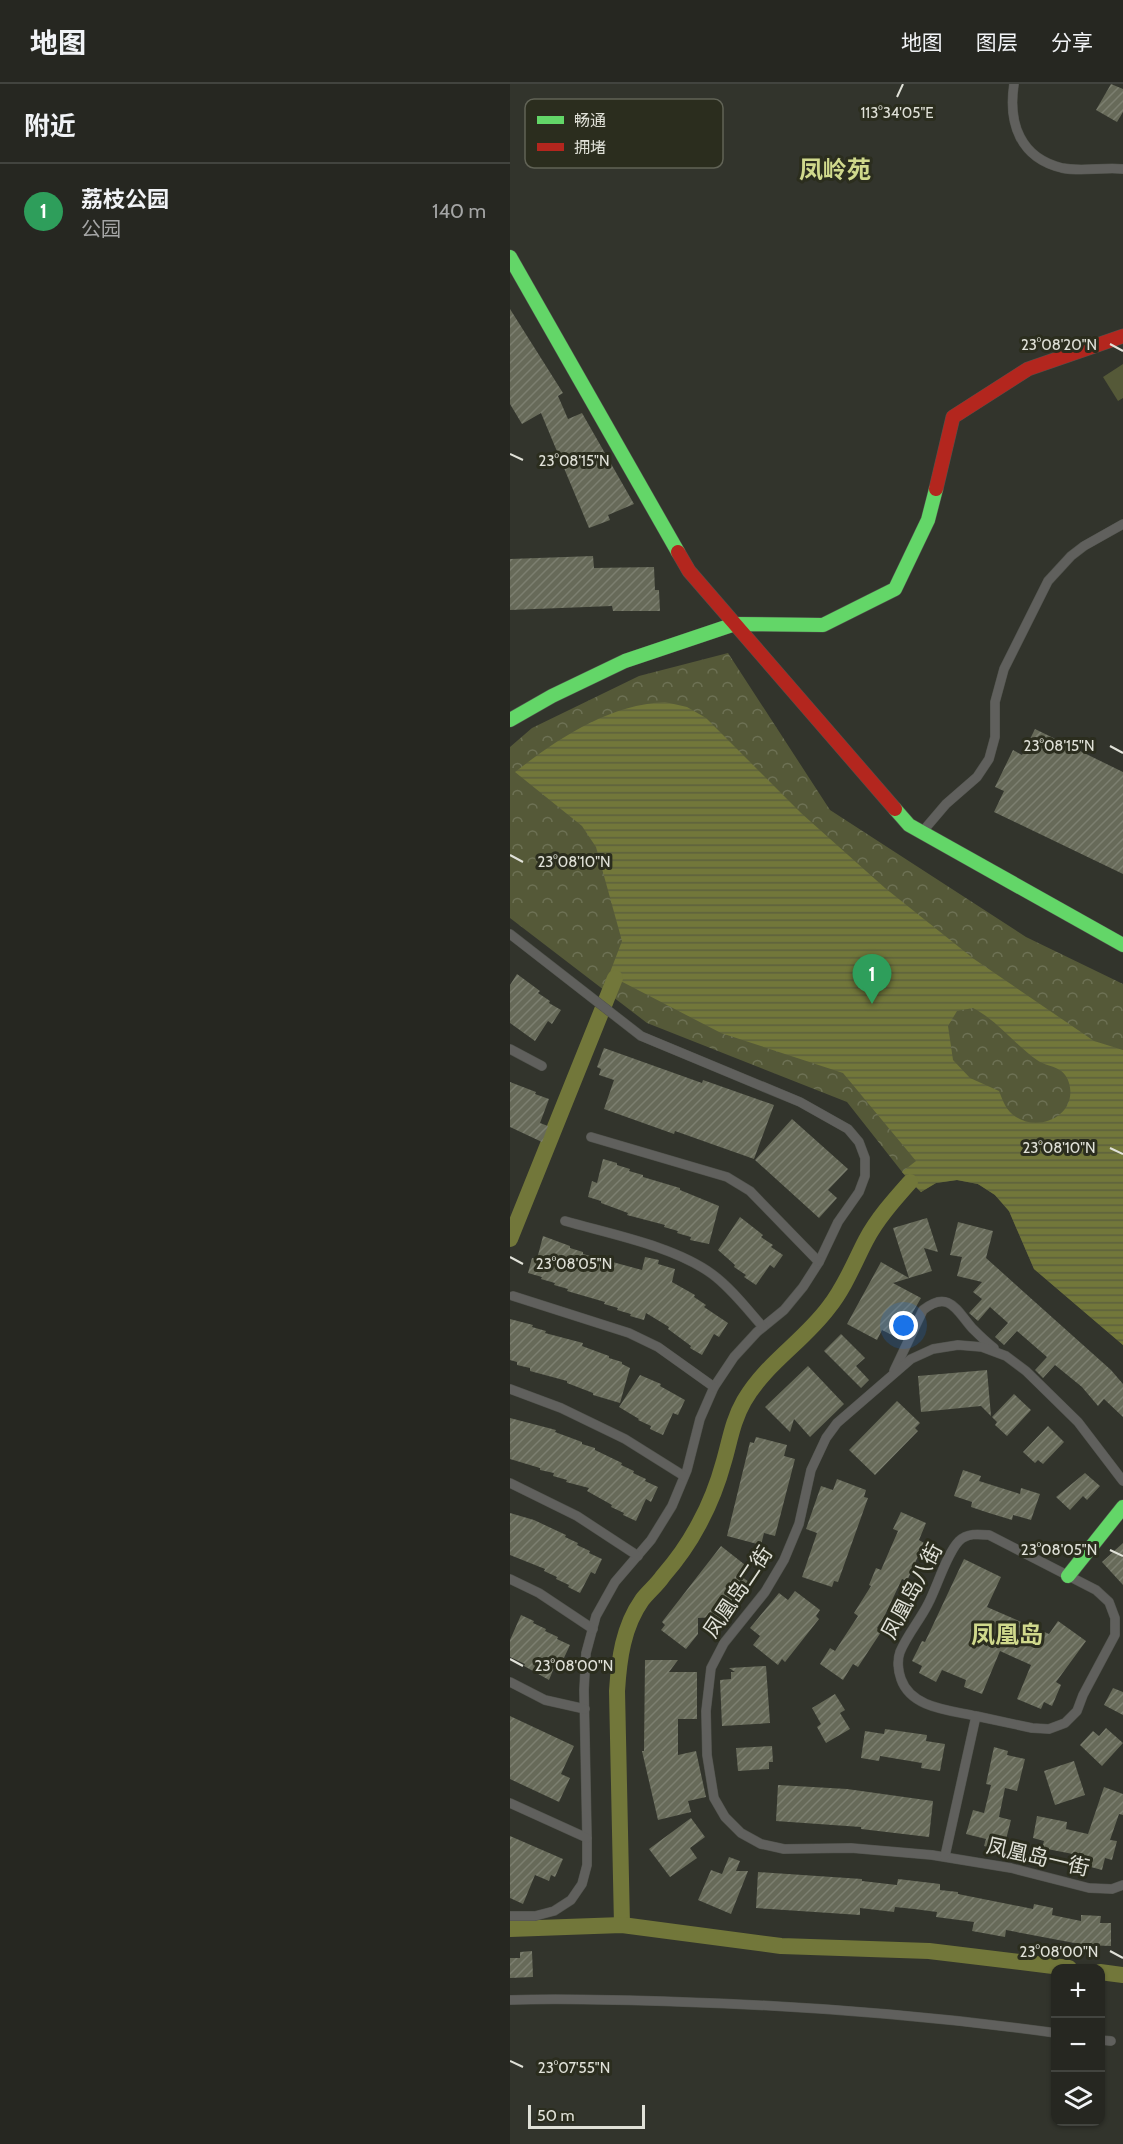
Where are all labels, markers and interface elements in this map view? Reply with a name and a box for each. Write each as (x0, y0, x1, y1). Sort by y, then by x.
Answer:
text: 地图 (30, 26, 86, 60)
text: 地图 (901, 30, 943, 55)
text: 图层 (976, 30, 1018, 55)
text: 分享 (1051, 30, 1093, 55)
legend (525, 99, 723, 168)
text: 113°34'05"E (860, 104, 934, 122)
text: 附近 (24, 110, 76, 142)
text: 畅通 (574, 111, 606, 130)
text: 拥堵 (574, 138, 606, 157)
district label: 凤岭苑 (799, 155, 871, 184)
text: 荔枝公园 (81, 186, 169, 213)
text: 1 (40, 199, 47, 223)
text: 140 m (432, 199, 486, 223)
text: 公园 (81, 217, 121, 241)
text: 23°08'20"N (1021, 336, 1097, 354)
text: 23°08'15"N (539, 452, 609, 470)
text: 23°08'15"N (1024, 737, 1094, 755)
text: 23°08'10"N (537, 853, 611, 871)
pin: 1 (852, 954, 892, 1004)
text: 23°08'10"N (1022, 1139, 1096, 1157)
text: 23°08'05"N (536, 1255, 612, 1273)
your location (889, 1311, 918, 1340)
street label: 凤凰岛八街 (876, 1539, 947, 1643)
street label: 凤凰岛二街 (698, 1541, 777, 1642)
text: 23°08'05"N (1021, 1541, 1097, 1559)
district label: 凤凰岛 (971, 1620, 1043, 1649)
text: 23°08'00"N (535, 1657, 613, 1675)
street label: 凤凰岛一街 (984, 1833, 1092, 1881)
text: 23°08'00"N (1020, 1943, 1098, 1961)
map controls (1051, 1964, 1105, 2126)
button: + (1051, 1964, 1105, 2018)
button: − (1051, 2018, 1105, 2072)
text: 23°07'55"N (538, 2059, 610, 2077)
button: layers (1051, 2072, 1105, 2126)
scale bar (528, 2102, 645, 2130)
text: 50 m (537, 2106, 574, 2125)

